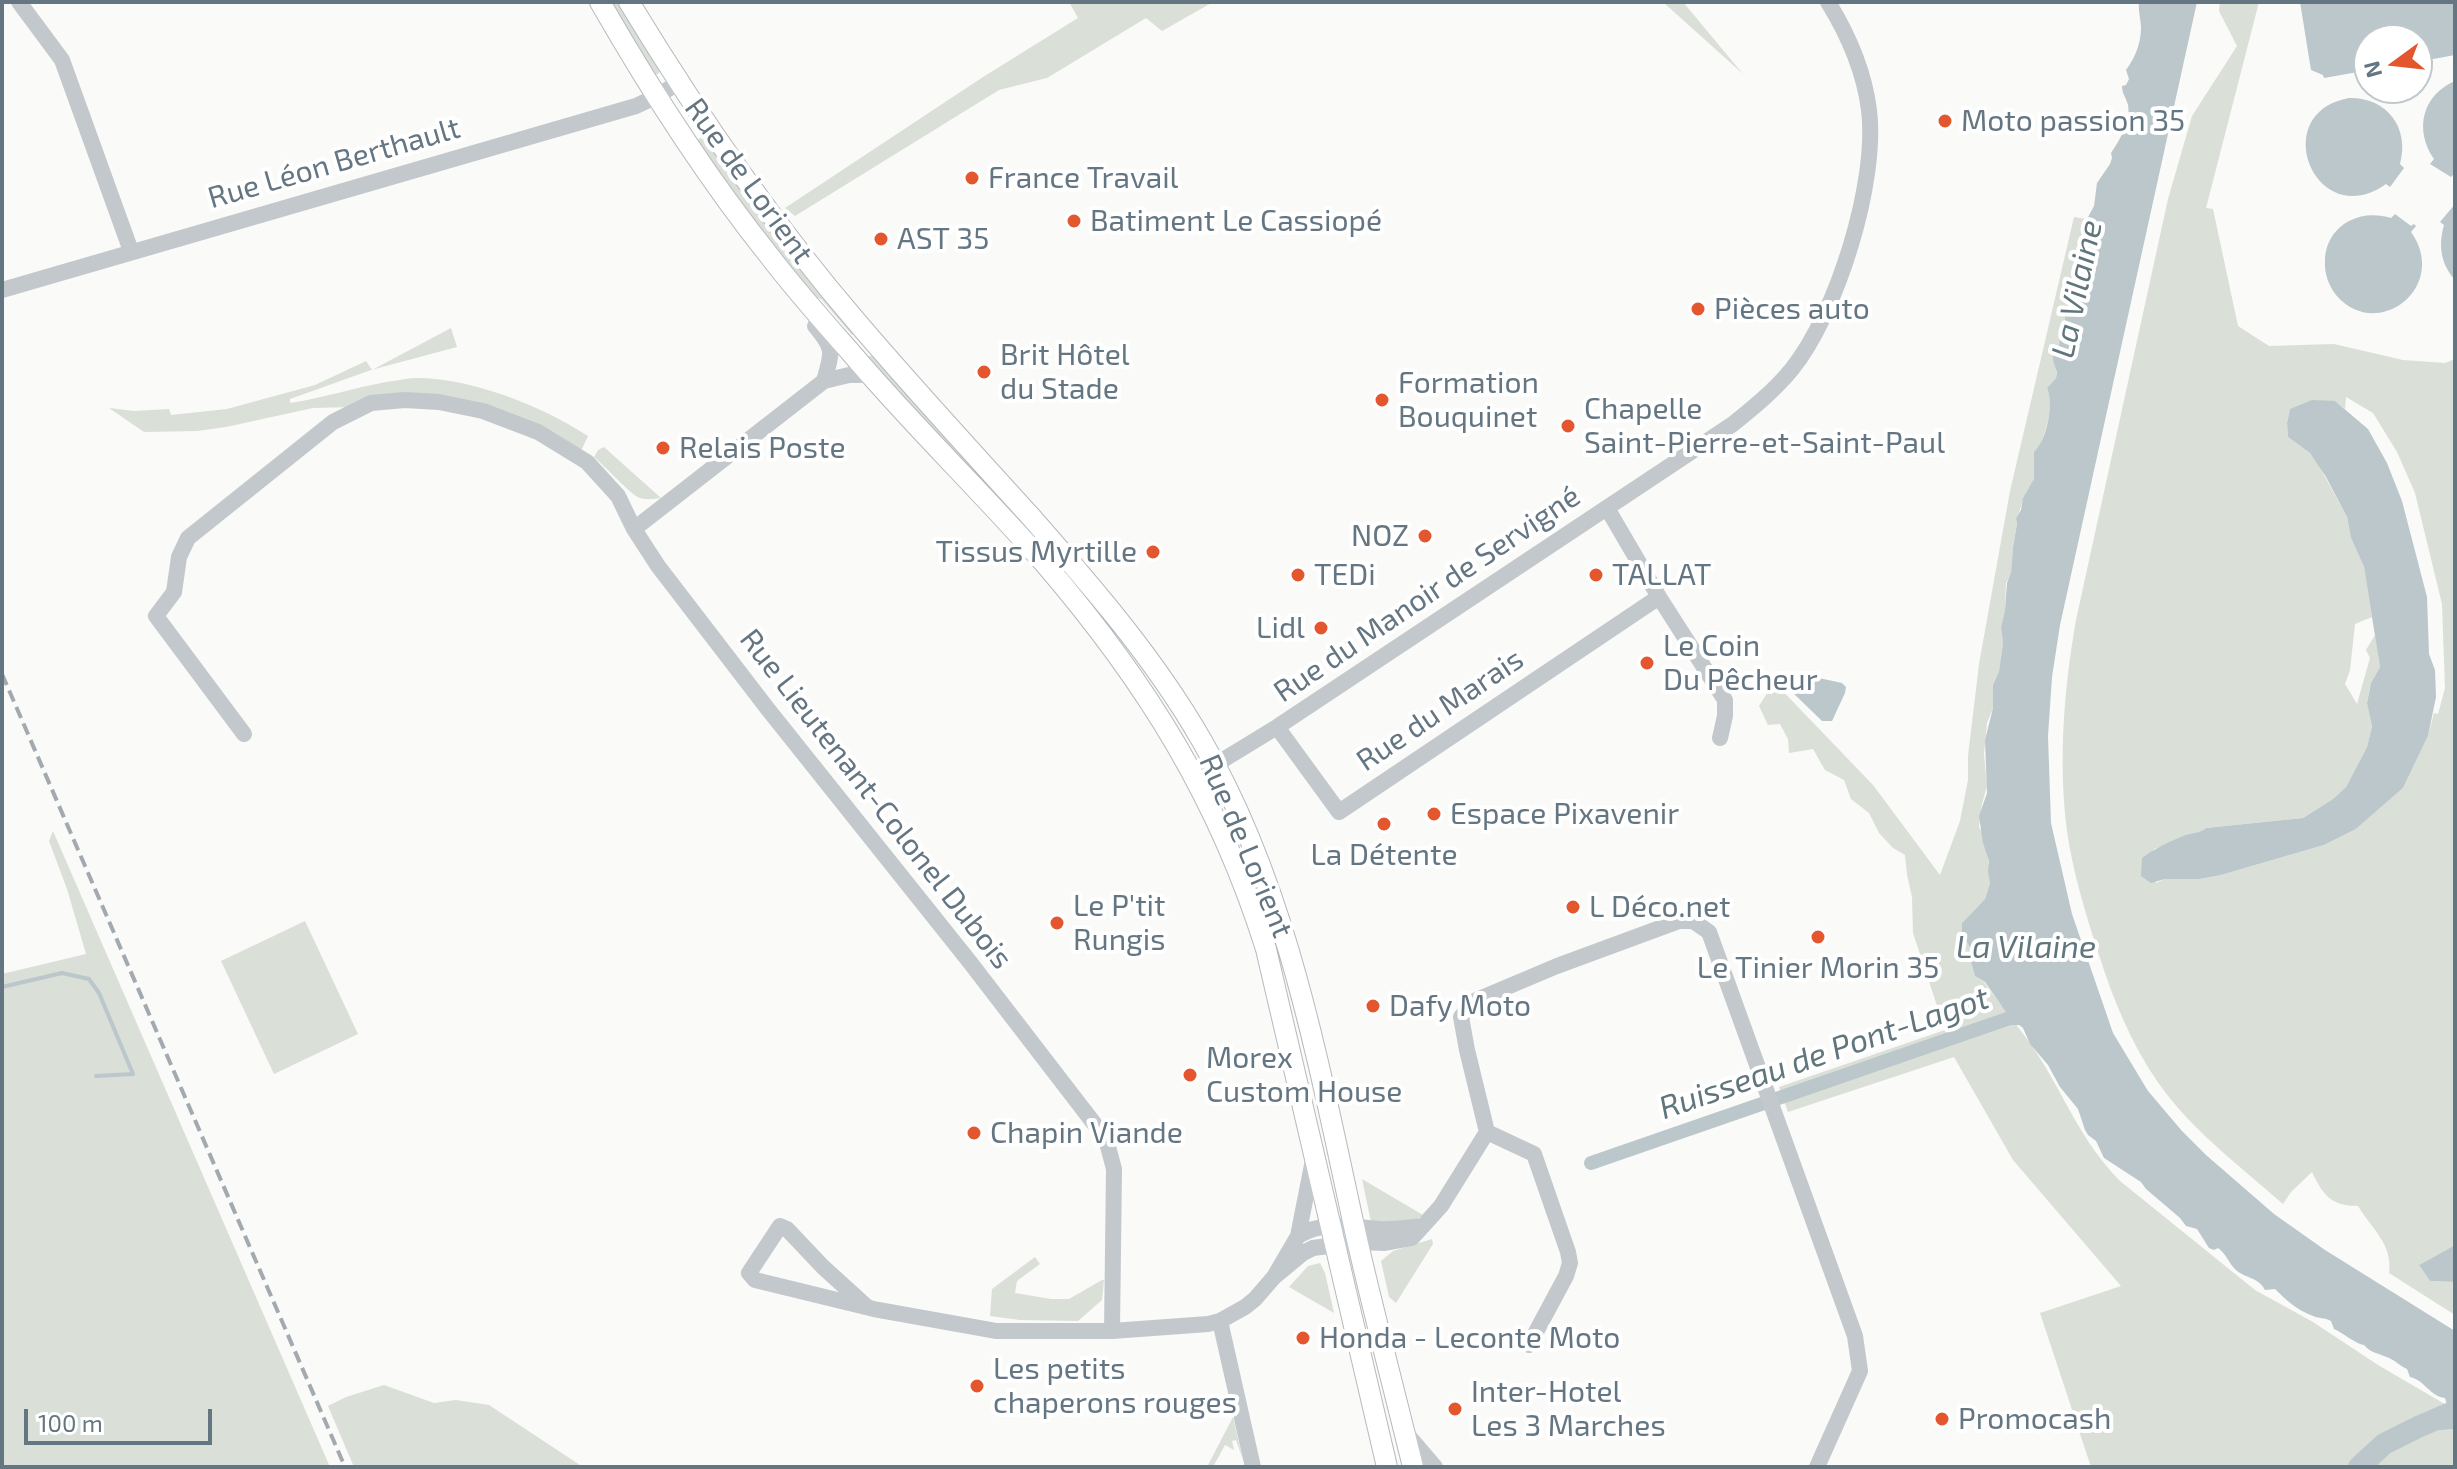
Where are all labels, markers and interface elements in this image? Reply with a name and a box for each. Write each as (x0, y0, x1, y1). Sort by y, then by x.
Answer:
north arrow (2353, 24, 2433, 104)
text: N (2357, 59, 2386, 81)
street label: Rue de Lorient (677, 91, 821, 271)
place label: Moto passion 35 (1961, 103, 2185, 139)
street label: Rue Léon Berthault (204, 110, 464, 216)
marker: Moto passion 35 (1936, 112, 1954, 130)
place label: France Travail (988, 160, 1179, 196)
marker: France Travail (963, 169, 981, 187)
place label: Batiment Le Cassiopé (1090, 203, 1382, 239)
marker: Batiment Le Cassiopé (1065, 212, 1083, 230)
water label: La Vilaine (2044, 216, 2110, 362)
place label: AST 35 (897, 221, 989, 257)
marker: AST 35 (872, 230, 890, 248)
place label: Pièces auto (1714, 291, 1870, 327)
marker: Pièces auto (1689, 300, 1707, 318)
place label: Brit Hôtel du Stade (1000, 337, 1130, 408)
marker: Brit Hôtel du Stade (975, 363, 993, 381)
place label: Formation Bouquinet (1398, 365, 1539, 436)
marker: Formation Bouquinet (1373, 391, 1391, 409)
place label: Chapelle Saint-Pierre-et-Saint-Paul (1584, 391, 1945, 462)
marker: Chapelle Saint-Pierre-et-Saint-Paul (1559, 417, 1577, 435)
place label: Relais Poste (679, 430, 846, 466)
marker: Relais Poste (654, 439, 672, 457)
street label: Rue du Manoir de Servigné (1267, 478, 1587, 710)
place label: NOZ (1351, 518, 1409, 554)
marker: NOZ (1416, 527, 1434, 545)
place label: Tissus Myrtille (936, 534, 1137, 570)
marker: Tissus Myrtille (1144, 543, 1162, 561)
place label: TEDi (1314, 557, 1376, 593)
place label: TALLAT (1612, 557, 1711, 593)
marker: TEDi (1289, 566, 1307, 584)
marker: TALLAT (1587, 566, 1605, 584)
place label: Lidl (1256, 610, 1305, 646)
marker: Lidl (1312, 619, 1330, 637)
street label: Rue Lieutenant-Colonel Dubois (732, 622, 1020, 976)
place label: Le Coin Du Pêcheur (1663, 628, 1818, 698)
street label: Rue du Marais (1350, 641, 1530, 779)
marker: Le Coin Du Pêcheur (1638, 654, 1656, 672)
street label: Rue de Lorient (1191, 749, 1301, 943)
place label: Espace Pixavenir (1450, 796, 1679, 832)
marker: Espace Pixavenir (1425, 805, 1443, 823)
marker: La Détente (1375, 815, 1393, 833)
place label: La Détente (1310, 837, 1458, 873)
place label: Le P'tit Rungis (1073, 888, 1165, 958)
place label: L Déco.net (1589, 889, 1730, 925)
marker: L Déco.net (1564, 898, 1582, 916)
marker: Le P'tit Rungis (1048, 914, 1066, 932)
marker: Le Tinier Morin 35 (1809, 928, 1827, 946)
water label: La Vilaine (1956, 928, 2096, 966)
place label: Le Tinier Morin 35 (1697, 950, 1939, 986)
water label: Ruisseau de Pont-Lagot (1654, 978, 1994, 1128)
place label: Dafy Moto (1389, 988, 1531, 1024)
marker: Dafy Moto (1364, 997, 1382, 1015)
place label: Morex Custom House (1206, 1040, 1402, 1110)
marker: Morex Custom House (1181, 1066, 1199, 1084)
place label: Chapin Viande (990, 1115, 1183, 1151)
marker: Chapin Viande (965, 1124, 983, 1142)
place label: Honda - Leconte Moto (1319, 1320, 1620, 1356)
marker: Honda - Leconte Moto (1294, 1329, 1312, 1347)
place label: Les petits chaperons rouges (993, 1351, 1237, 1422)
place label: Inter-Hotel Les 3 Marches (1471, 1374, 1666, 1444)
marker: Les petits chaperons rouges (968, 1377, 986, 1395)
scale bar (28, 1393, 216, 1443)
marker: Inter-Hotel Les 3 Marches (1446, 1400, 1464, 1418)
place label: Promocash (1958, 1401, 2112, 1437)
text: 100 m (38, 1408, 103, 1437)
marker: Promocash (1933, 1410, 1951, 1428)

